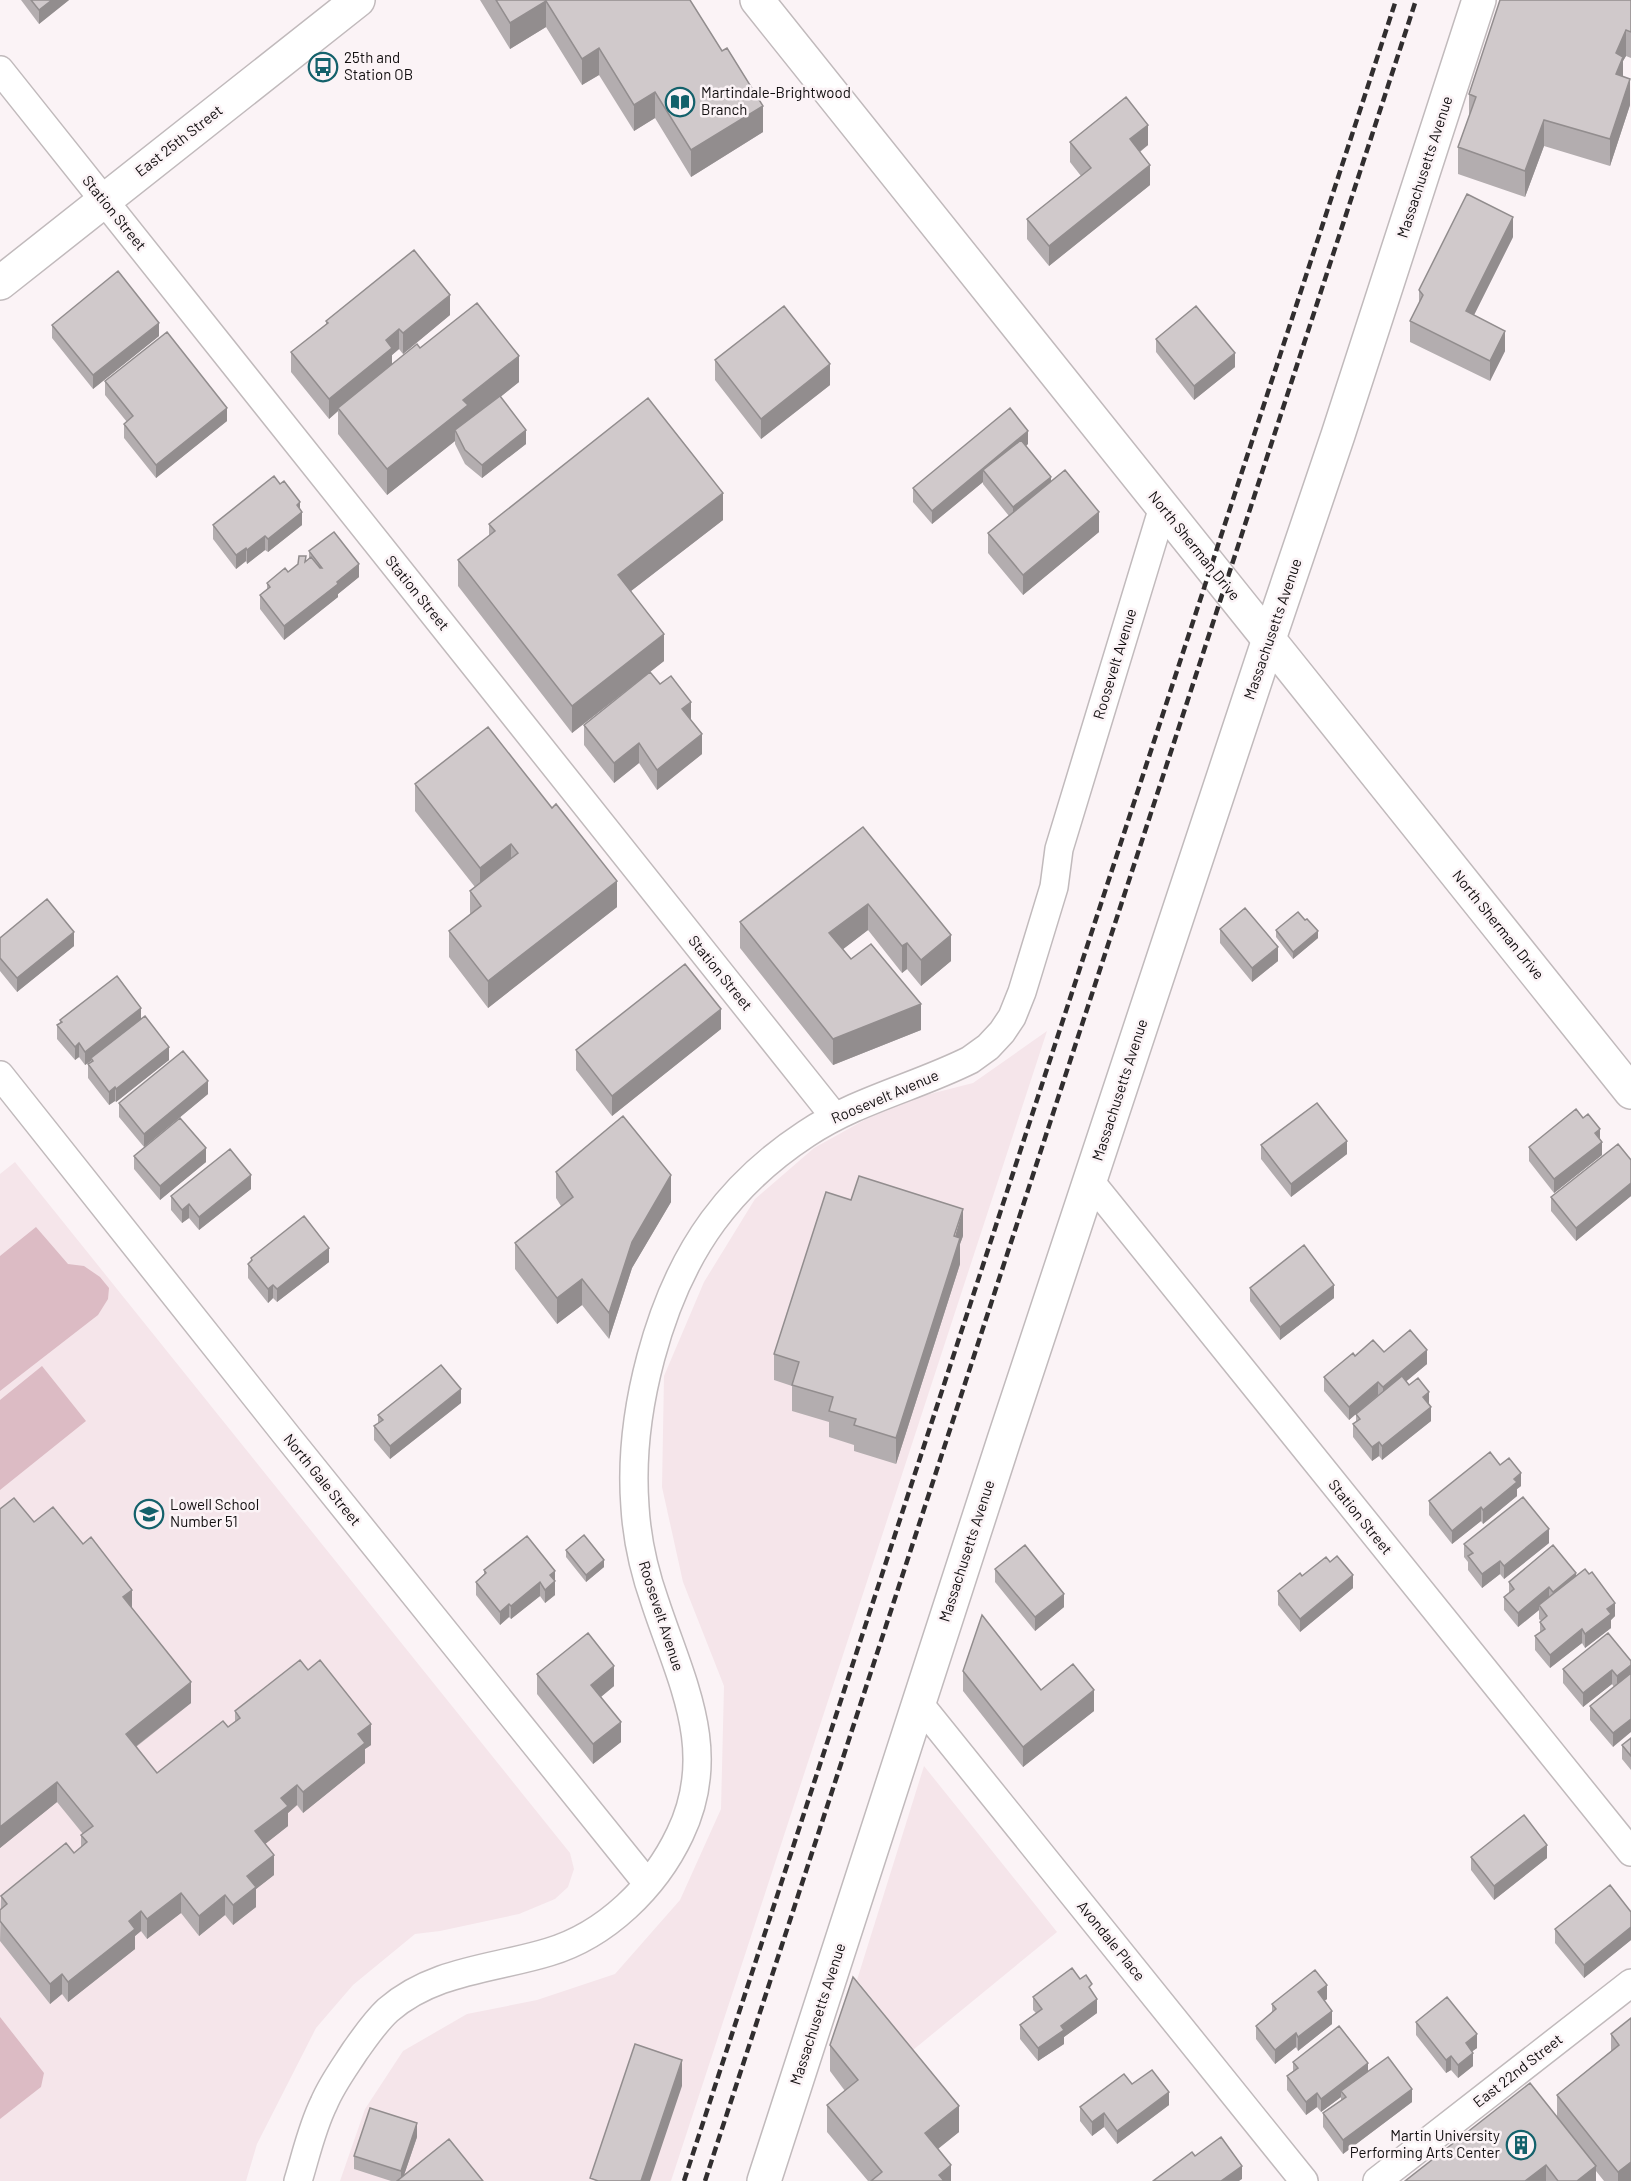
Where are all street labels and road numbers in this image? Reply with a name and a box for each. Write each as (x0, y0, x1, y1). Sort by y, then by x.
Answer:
street label: Massachusetts Avenue (1393, 93, 1455, 240)
street label: East 25th Street (131, 101, 226, 180)
street label: Station Street (79, 171, 151, 254)
street label: North Sherman Drive (1145, 487, 1244, 604)
street label: Station Street (382, 551, 454, 634)
street label: Massachusetts Avenue (1239, 556, 1305, 702)
street label: Roosevelt Avenue (1089, 606, 1139, 721)
street label: North Sherman Drive (1449, 866, 1548, 983)
street label: Station Street (685, 931, 757, 1014)
street label: Massachusetts Avenue (1088, 1016, 1150, 1163)
street label: Roosevelt Avenue (828, 1065, 941, 1127)
street label: North Gale Street (280, 1430, 365, 1529)
street label: Station Street (1325, 1475, 1397, 1558)
street label: Massachusetts Avenue (935, 1477, 997, 1624)
street label: Roosevelt Avenue (636, 1558, 688, 1673)
street label: Avondale Place (1074, 1897, 1150, 1984)
street label: Massachusetts Avenue (786, 1940, 848, 2087)
street label: East 22nd Street (1469, 2030, 1566, 2111)

